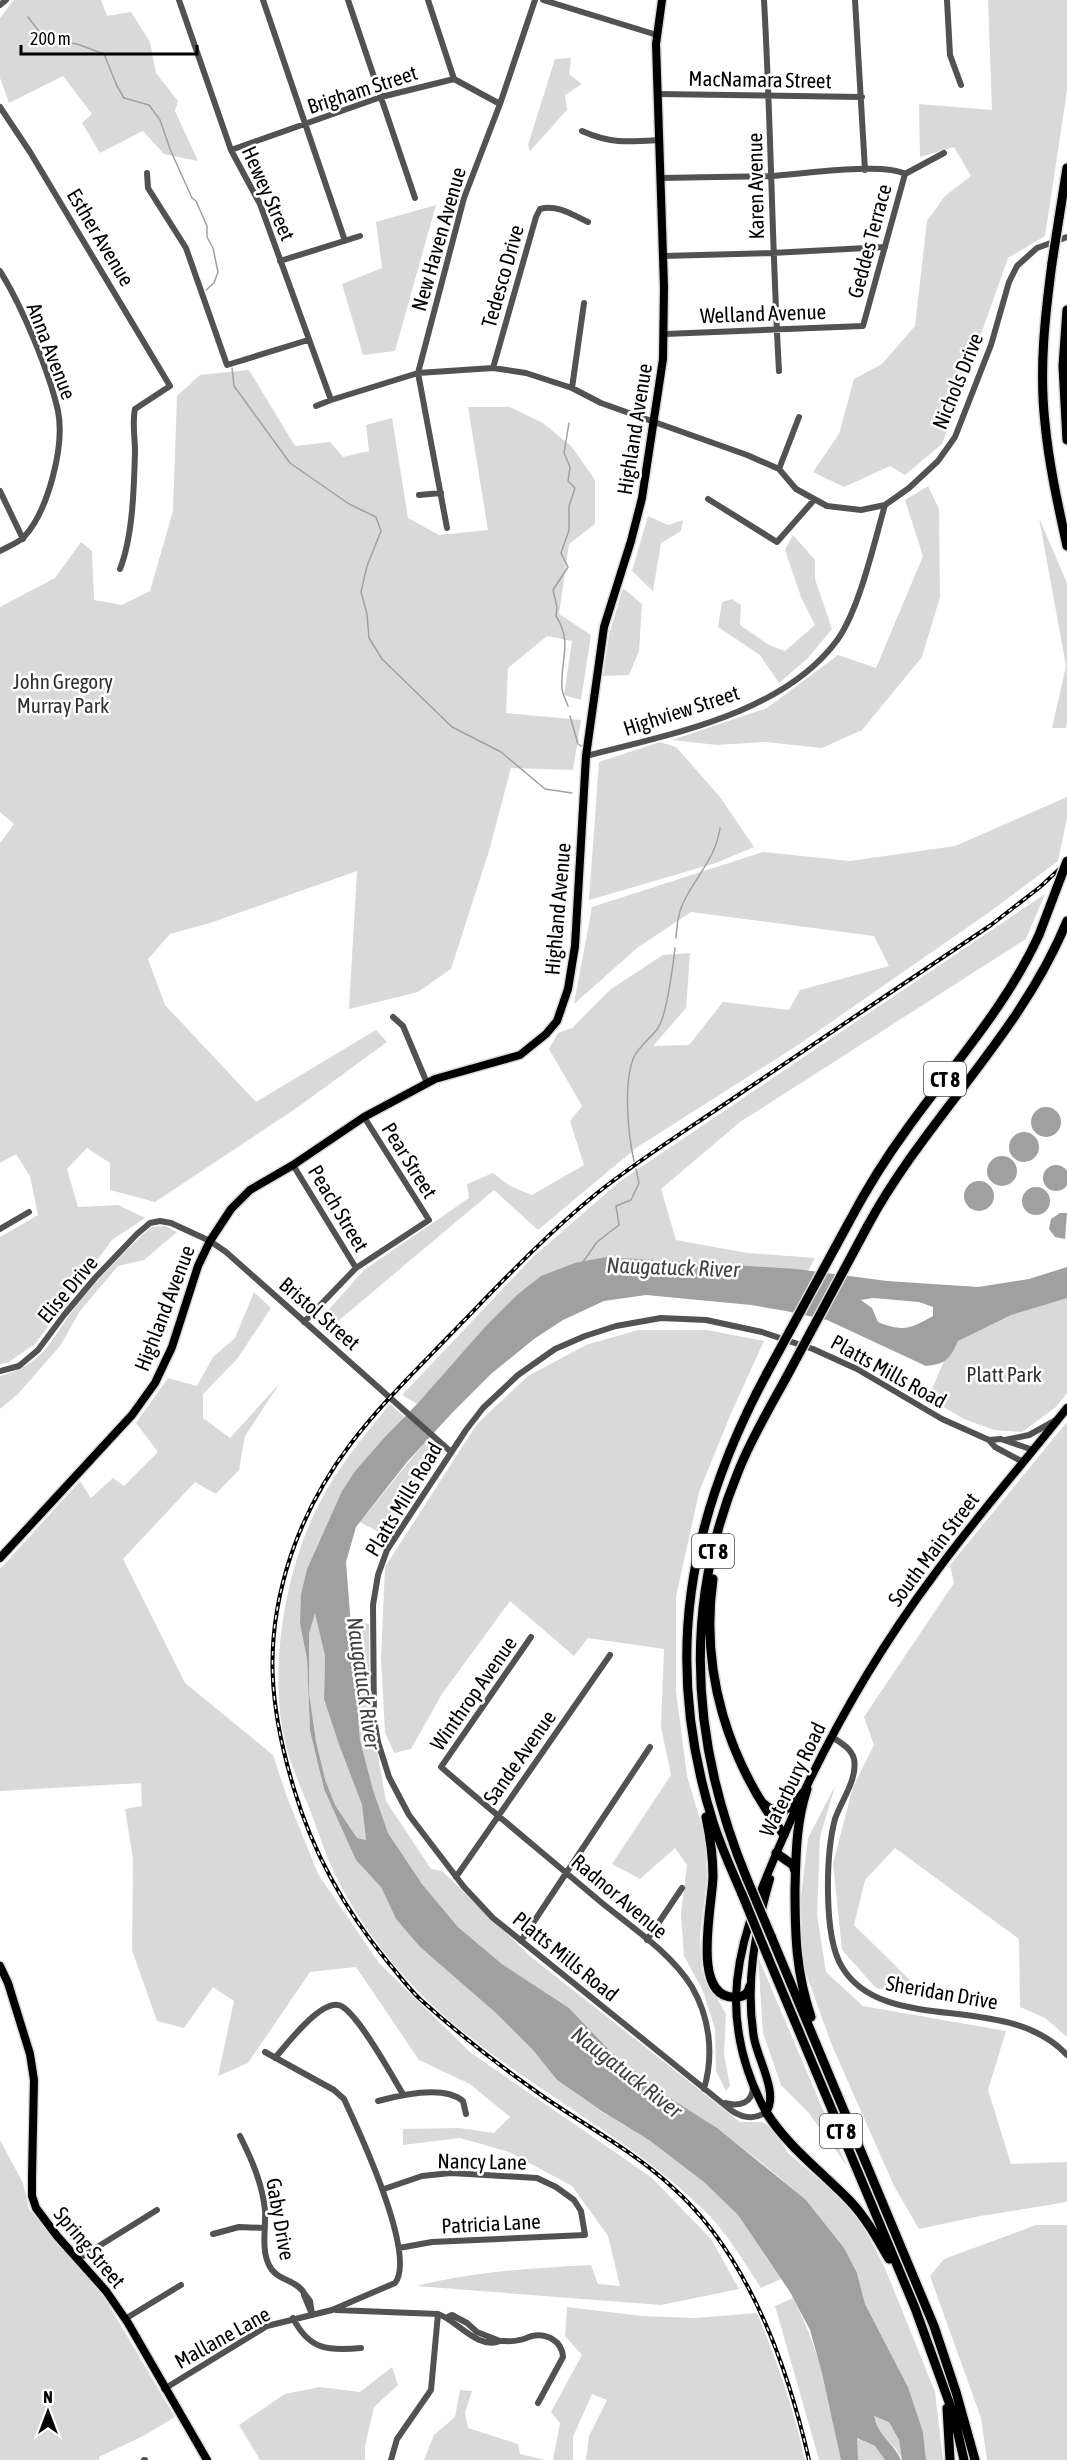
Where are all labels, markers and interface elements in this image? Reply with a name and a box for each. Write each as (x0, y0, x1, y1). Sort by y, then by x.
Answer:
scale bar (21, 18, 196, 56)
text: 200 m (30, 28, 71, 49)
street label: Brigham Street (304, 60, 420, 118)
street label: MacNamara Street (688, 66, 832, 92)
street label: Karen Avenue (742, 133, 768, 239)
street label: Hewey Street (238, 142, 300, 244)
street label: New Haven Avenue (406, 164, 470, 314)
street label: Geddes Terrace (842, 181, 896, 301)
street label: Esther Avenue (63, 184, 139, 290)
street label: Tedesco Drive (476, 222, 528, 330)
street label: Anna Avenue (23, 299, 81, 403)
street label: Welland Avenue (700, 299, 826, 327)
street label: Nichols Drive (927, 329, 987, 433)
street label: Highland Avenue (612, 362, 656, 496)
park label: John Gregory Murray Park (13, 669, 113, 717)
street label: Highview Street (620, 680, 742, 740)
street label: Highland Avenue (539, 842, 575, 976)
road number: CT 8 (924, 1062, 966, 1096)
street label: Pear Street (377, 1118, 443, 1202)
street label: Peach Street (304, 1161, 374, 1255)
street label: Highland Avenue (129, 1242, 199, 1374)
street label: Elise Drive (32, 1251, 102, 1327)
water label: Naugatuck River (606, 1252, 742, 1282)
street label: Bristol Street (275, 1272, 365, 1354)
street label: Platts Mills Road (827, 1329, 951, 1413)
park label: Platt Park (966, 1362, 1042, 1386)
street label: Platts Mills Road (360, 1438, 446, 1560)
street label: South Main Street (883, 1488, 983, 1610)
road number: CT 8 (692, 1534, 734, 1568)
water label: Naugatuck River (342, 1615, 386, 1752)
street label: Winthrop Avenue (425, 1631, 521, 1755)
street label: Sande Avenue (478, 1705, 560, 1809)
street label: Waterbury Road (754, 1718, 830, 1840)
street label: Radnor Avenue (567, 1849, 673, 1943)
street label: Platts Mills Road (509, 1906, 623, 2006)
street label: Sheridan Drive (884, 1970, 1000, 2014)
water label: Naugatuck River (567, 2021, 689, 2124)
road number: CT 8 (820, 2114, 862, 2148)
street label: Nancy Lane (437, 2148, 527, 2174)
street label: Gaby Drive (262, 2176, 300, 2262)
street label: Spring Street (49, 2202, 131, 2292)
street label: Patricia Lane (441, 2208, 541, 2238)
street label: Mallane Lane (170, 2301, 274, 2373)
north arrow (18, 2382, 78, 2442)
text: N (43, 2388, 53, 2406)

